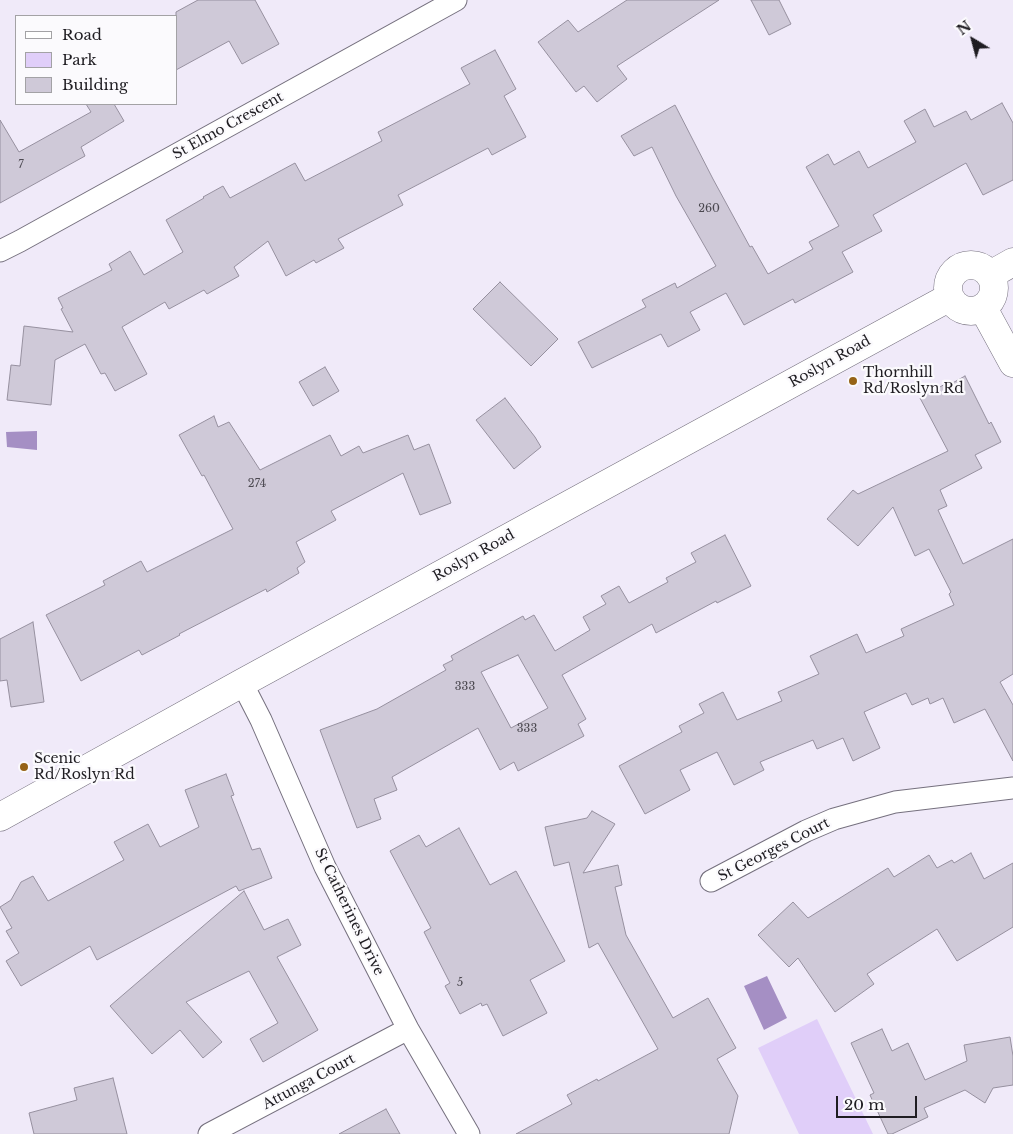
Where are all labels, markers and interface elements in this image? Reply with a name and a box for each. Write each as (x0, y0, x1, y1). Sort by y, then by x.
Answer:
legend (15, 15, 178, 105)
north arrow (948, 15, 998, 65)
text: N (953, 17, 975, 39)
text: Road (62, 25, 102, 44)
text: Park (62, 50, 97, 69)
text: Building (62, 75, 128, 94)
street label: St Elmo Crescent (170, 89, 286, 163)
house number: 7 (18, 158, 24, 172)
house number: 260 (698, 202, 720, 216)
street label: Roslyn Road (786, 333, 874, 391)
place label: Thornhill Rd/Roslyn Rd (863, 365, 964, 398)
marker: Thornhill Rd/Roslyn Rd (847, 375, 859, 387)
house number: 274 (248, 477, 266, 491)
street label: Roslyn Road (430, 527, 518, 585)
house number: 333 (455, 680, 475, 694)
house number: 333 (517, 722, 537, 736)
place label: Scenic Rd/Roslyn Rd (34, 751, 135, 784)
marker: Scenic Rd/Roslyn Rd (18, 761, 30, 773)
street label: St Georges Court (716, 815, 832, 885)
street label: St Catherines Drive (311, 846, 387, 978)
house number: 5 (457, 976, 463, 990)
street label: Attunga Court (260, 1051, 358, 1113)
scale bar (838, 1086, 919, 1118)
text: 20 m (844, 1095, 884, 1114)

